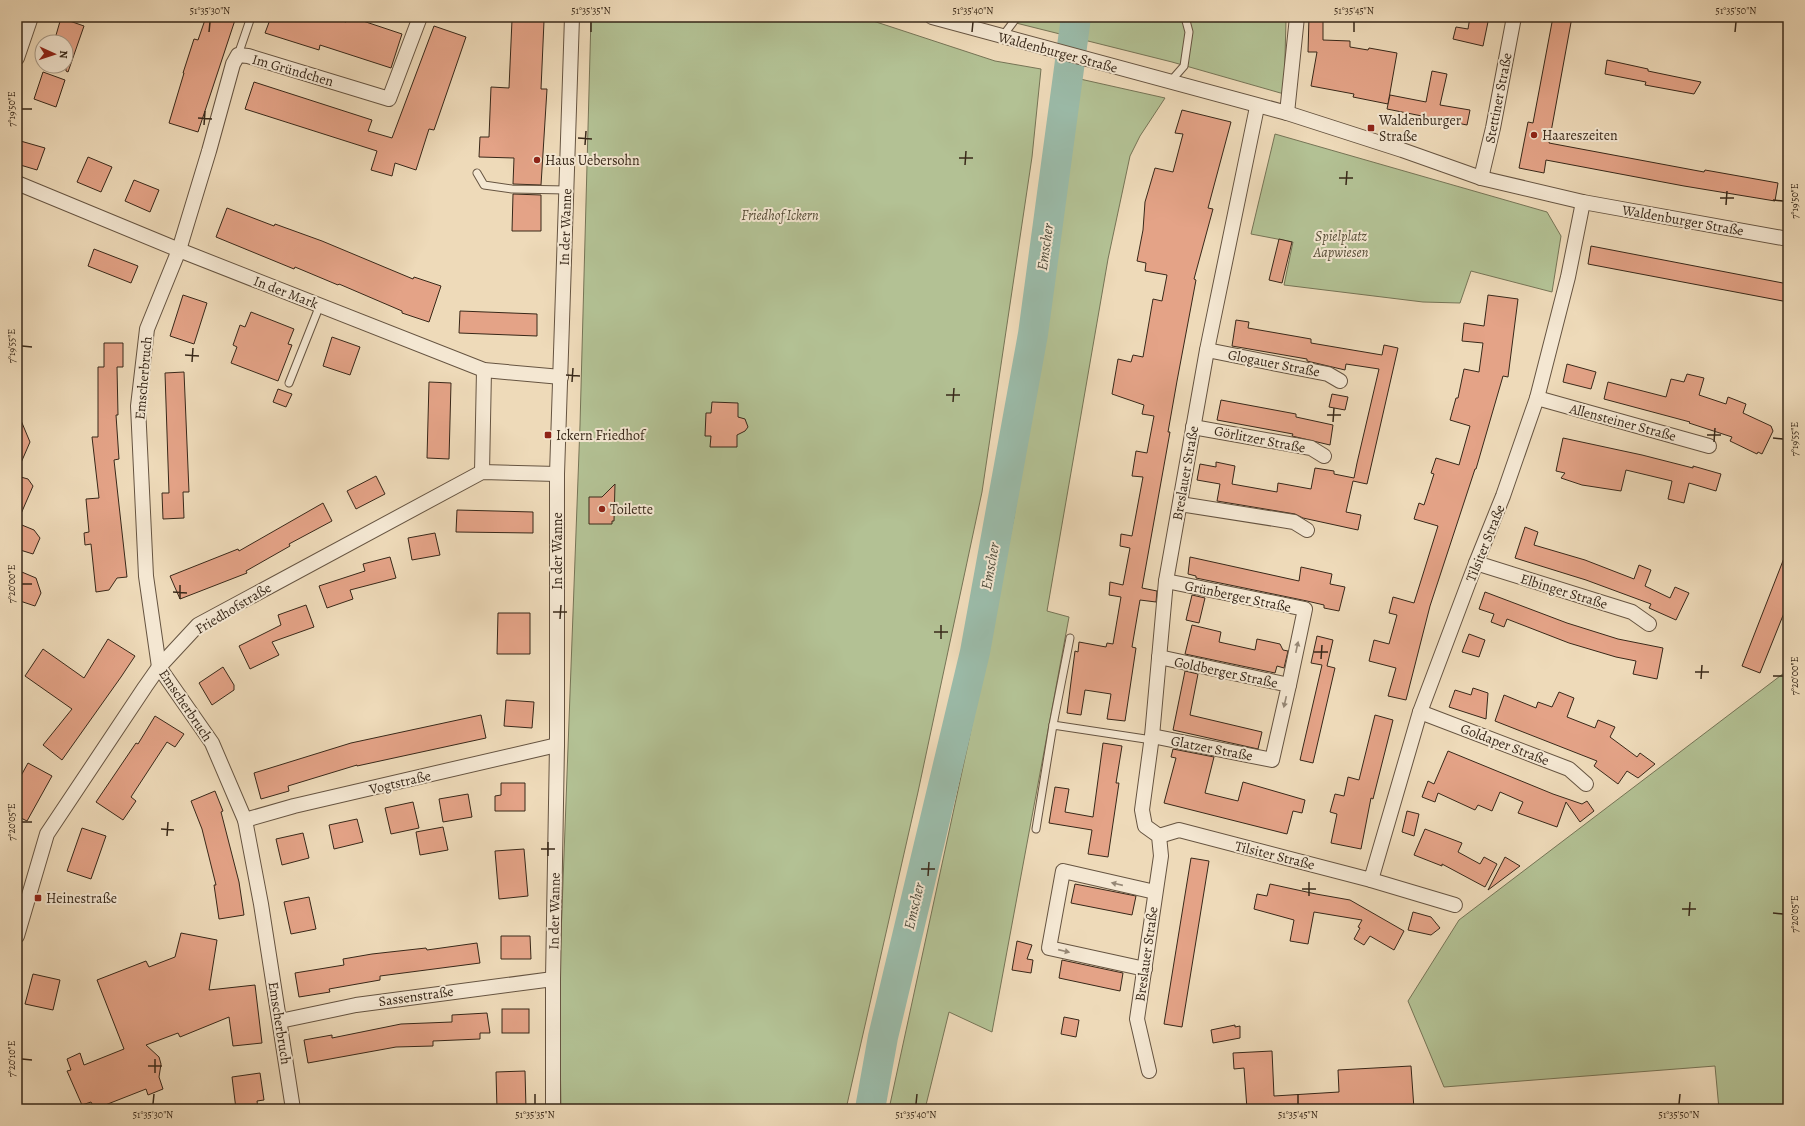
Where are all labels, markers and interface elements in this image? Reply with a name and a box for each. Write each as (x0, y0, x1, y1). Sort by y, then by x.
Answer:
text: 51°35'30"N (190, 4, 230, 17)
text: 51°35'35"N (571, 4, 611, 17)
text: 51°35'40"N (953, 4, 994, 17)
text: 51°35'45"N (1334, 4, 1374, 17)
text: 51°35'50"N (1716, 4, 1756, 17)
street label: Waldenburger Straße (995, 27, 1120, 78)
north arrow (34, 34, 74, 74)
text: N (56, 50, 71, 59)
street label: Im Gründchen (250, 50, 336, 91)
street label: Stettiner Straße (1480, 51, 1517, 145)
text: 7°19'50"E (5, 91, 18, 127)
place label: Waldenburger Straße (1378, 111, 1462, 146)
marker: Waldenburger Straße (1366, 123, 1376, 133)
place label: Haareszeiten (1542, 126, 1618, 145)
marker: Haareszeiten (1529, 130, 1539, 140)
place label: Haus Uebersohn (545, 151, 640, 170)
marker: Haus Uebersohn (532, 155, 542, 165)
text: 7°19'50"E (1788, 183, 1801, 219)
street label: In der Wanne (555, 188, 576, 266)
street label: Waldenburger Straße (1620, 200, 1745, 241)
park label: Friedhof Ickern (741, 206, 819, 225)
water label: Emscher (1032, 221, 1058, 272)
park label: Spielplatz Aapwiesen (1313, 227, 1368, 262)
street label: In der Mark (251, 271, 321, 314)
text: 7°19'55"E (5, 329, 18, 363)
street label: Emscherbruch (130, 335, 157, 421)
street label: Glogauer Straße (1226, 345, 1321, 382)
street label: Allensteiner Straße (1567, 399, 1678, 446)
street label: Görlitzer Straße (1213, 421, 1307, 458)
text: 7°19'55"E (1788, 422, 1801, 456)
street label: Breslauer Straße (1168, 424, 1203, 522)
place label: Ickern Friedhof (556, 426, 647, 445)
marker: Ickern Friedhof (543, 430, 553, 440)
place label: Toilette (610, 500, 653, 519)
street label: Tilsiter Straße (1461, 502, 1510, 585)
marker: Toilette (597, 504, 607, 514)
street label: In der Wanne (548, 512, 567, 590)
water label: Emscher (976, 540, 1004, 591)
text: 7°20'00"E (5, 565, 18, 603)
street label: Elbinger Straße (1518, 569, 1610, 614)
street label: Grünberger Straße (1183, 576, 1293, 617)
street label: Friedhofstraße (192, 578, 275, 639)
one-way arrow (1294, 641, 1300, 653)
street label: Goldberger Straße (1172, 652, 1279, 693)
text: 7°20'00"E (1788, 657, 1801, 695)
street label: Emscherbruch (154, 665, 217, 746)
one-way arrow (1282, 696, 1288, 708)
street label: Goldaper Straße (1458, 719, 1552, 770)
street label: Glatzer Straße (1169, 731, 1254, 766)
street label: Vogtstraße (366, 766, 433, 799)
text: 7°20'05"E (5, 803, 18, 841)
street label: Tilsiter Straße (1233, 836, 1317, 875)
street label: In der Wanne (544, 872, 565, 950)
water label: Emscher (899, 880, 929, 931)
one-way arrow (1111, 880, 1123, 886)
place label: Heinestraße (46, 889, 117, 908)
marker: Heinestraße (33, 893, 43, 903)
text: 7°20'05"E (1788, 895, 1801, 933)
street label: Breslauer Straße (1130, 905, 1163, 1003)
one-way arrow (1058, 949, 1070, 955)
street label: Emscherbruch (264, 980, 296, 1066)
street label: Sassenstraße (377, 982, 455, 1011)
text: 7°20'10"E (5, 1041, 18, 1077)
text: 51°35'30"N (133, 1108, 173, 1121)
text: 51°35'35"N (515, 1108, 555, 1121)
text: 51°35'40"N (896, 1108, 937, 1121)
text: 51°35'45"N (1278, 1108, 1318, 1121)
text: 51°35'50"N (1659, 1108, 1699, 1121)

